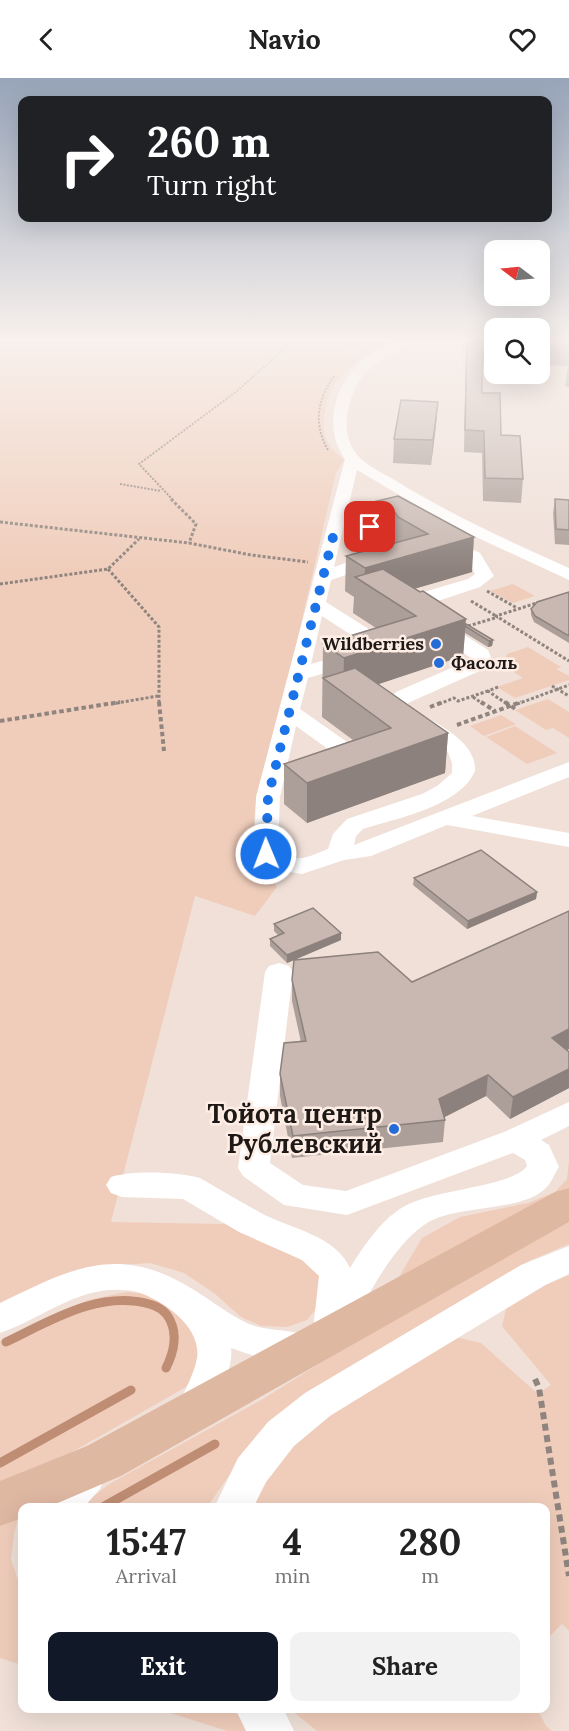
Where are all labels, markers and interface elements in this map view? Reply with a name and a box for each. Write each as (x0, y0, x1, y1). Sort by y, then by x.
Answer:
text: Navio (248, 22, 321, 56)
icon: back (30, 23, 63, 56)
icon: heart (506, 23, 539, 56)
text: 260 m (147, 115, 270, 169)
icon: right (48, 120, 126, 198)
text: Turn right (147, 168, 276, 202)
north arrow (484, 240, 550, 306)
map controls (484, 240, 550, 384)
button: search (484, 318, 550, 384)
pin (344, 501, 395, 552)
icon: arrive (353, 510, 386, 543)
place label: Wildberries (322, 632, 424, 655)
marker: Wildberries (429, 637, 443, 651)
place label: Фасоль (451, 651, 518, 674)
marker: Фасоль (432, 656, 446, 670)
position arrow (234, 822, 298, 886)
place label: Тойота центр Рублевский (208, 1097, 382, 1160)
marker: Тойота центр Рублевский (387, 1122, 401, 1136)
text: 15:47 (107, 1519, 186, 1565)
text: 4 (283, 1519, 302, 1565)
text: 280 (399, 1519, 461, 1565)
text: Arrival (116, 1563, 177, 1588)
text: min (275, 1563, 310, 1588)
text: m (421, 1563, 439, 1588)
button: Exit (48, 1632, 278, 1701)
button: Share (290, 1632, 520, 1701)

